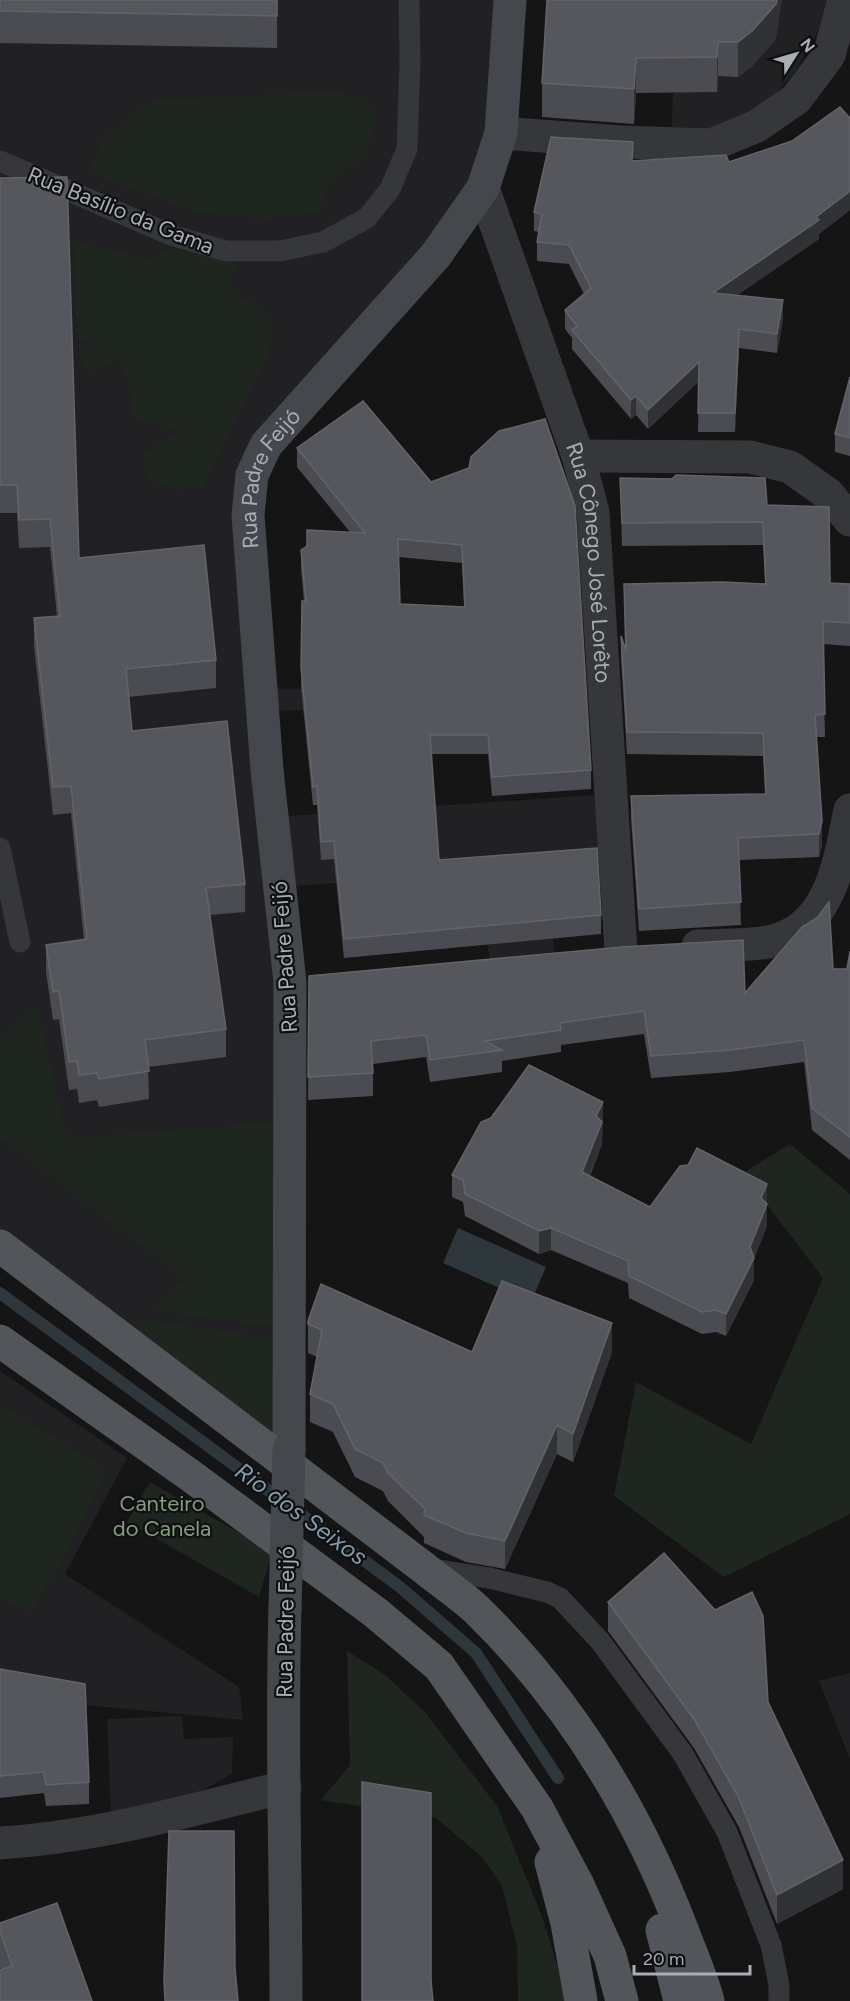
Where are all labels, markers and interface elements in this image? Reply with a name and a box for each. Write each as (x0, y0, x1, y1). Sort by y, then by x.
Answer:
north arrow (766, 24, 826, 84)
text: N (796, 35, 819, 56)
street label: Rua Basílio da Gama (24, 161, 218, 260)
street label: Rua Padre Feijó (235, 403, 306, 550)
street label: Rua Cônego José Lorêto (560, 438, 617, 684)
street label: Rua Padre Feijó (266, 880, 303, 1034)
water label: Rio dos Seixos (230, 1456, 373, 1571)
park label: Canteiro do Canela (113, 1490, 211, 1542)
street label: Rua Padre Feijó (271, 1546, 300, 1698)
scale bar (634, 1938, 750, 1976)
text: 20 m (643, 1948, 684, 1970)

